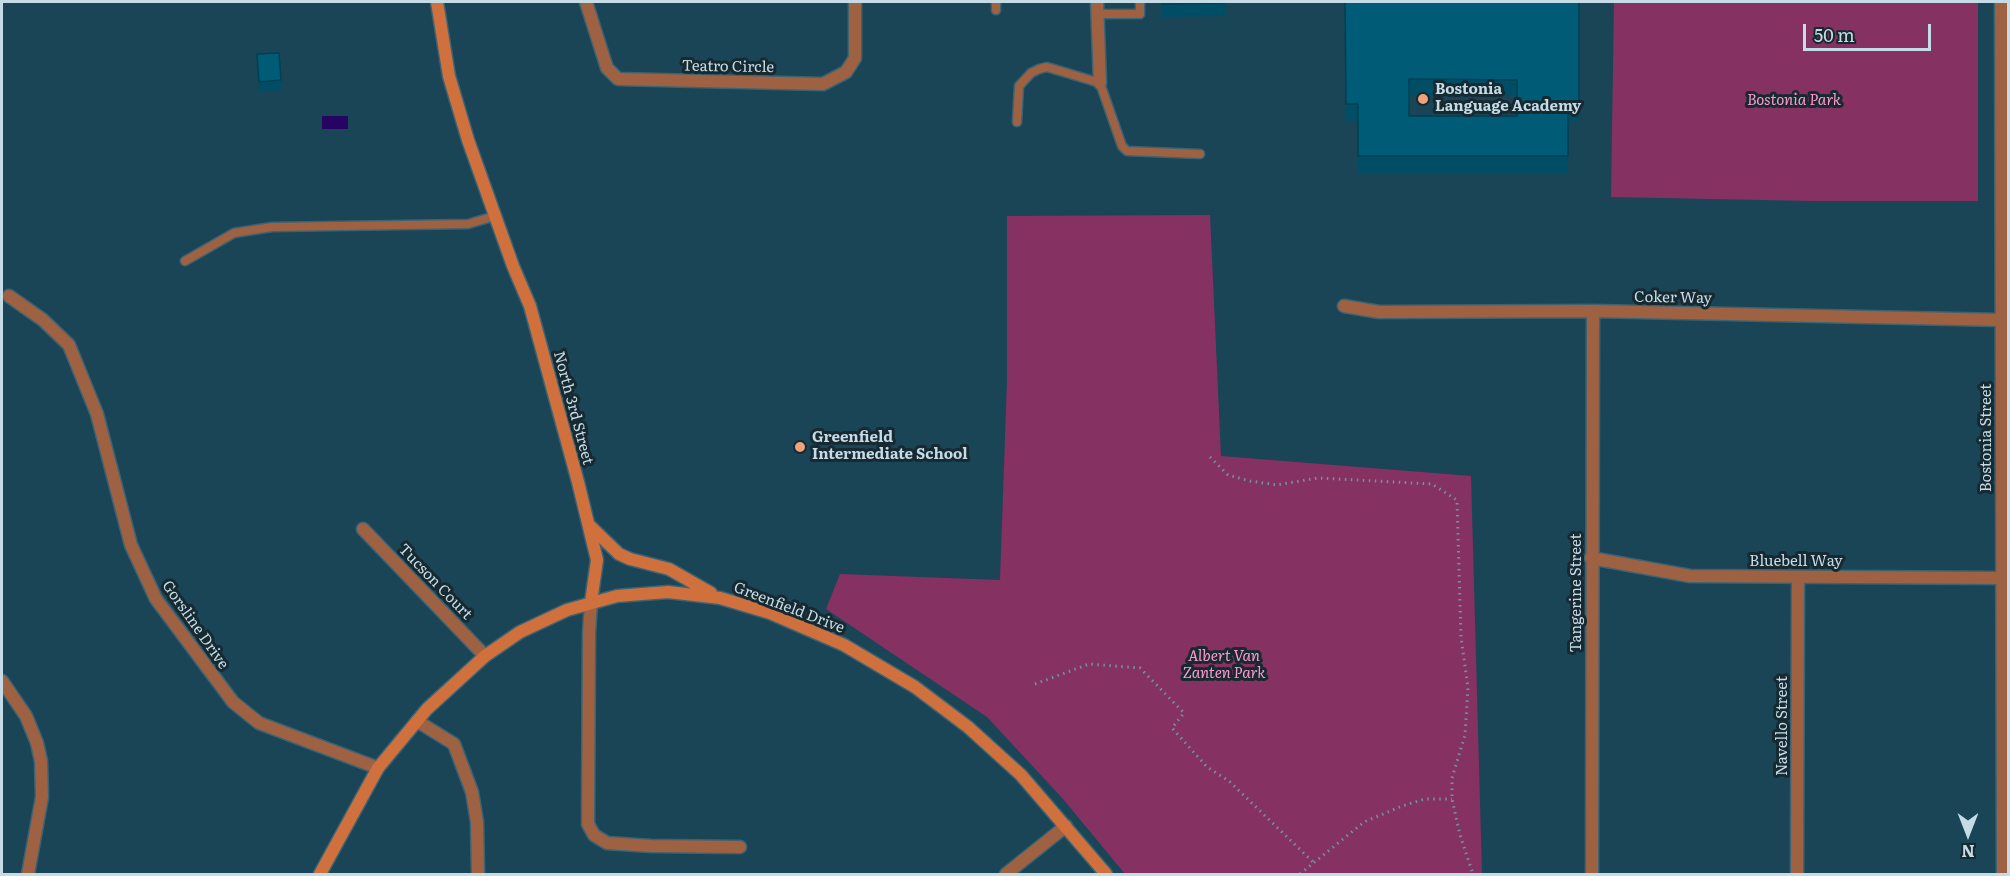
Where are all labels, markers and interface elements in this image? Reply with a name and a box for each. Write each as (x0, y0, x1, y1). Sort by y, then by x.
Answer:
scale bar (1806, 12, 1934, 50)
text: 50 m (1814, 21, 1855, 48)
street label: Teatro Circle (682, 57, 774, 77)
place label: Bostonia Language Academy (1435, 81, 1581, 116)
marker: Bostonia Language Academy (1416, 92, 1430, 106)
park label: Bostonia Park (1747, 92, 1841, 110)
street label: Coker Way (1634, 288, 1712, 308)
street label: North 3rd Street (549, 349, 597, 467)
street label: Bostonia Street (1978, 384, 1996, 492)
place label: Greenfield Intermediate School (812, 429, 968, 464)
marker: Greenfield Intermediate School (793, 440, 807, 454)
street label: Tangerine Street (1568, 533, 1586, 653)
street label: Tucson Court (394, 541, 476, 623)
street label: Bluebell Way (1749, 553, 1843, 571)
street label: Gorsline Drive (158, 577, 232, 673)
street label: Greenfield Drive (731, 579, 847, 637)
park label: Albert Van Zanten Park (1183, 648, 1265, 683)
street label: Navello Street (1774, 676, 1792, 776)
north arrow (1938, 804, 1998, 864)
text: N (1961, 840, 1975, 864)

